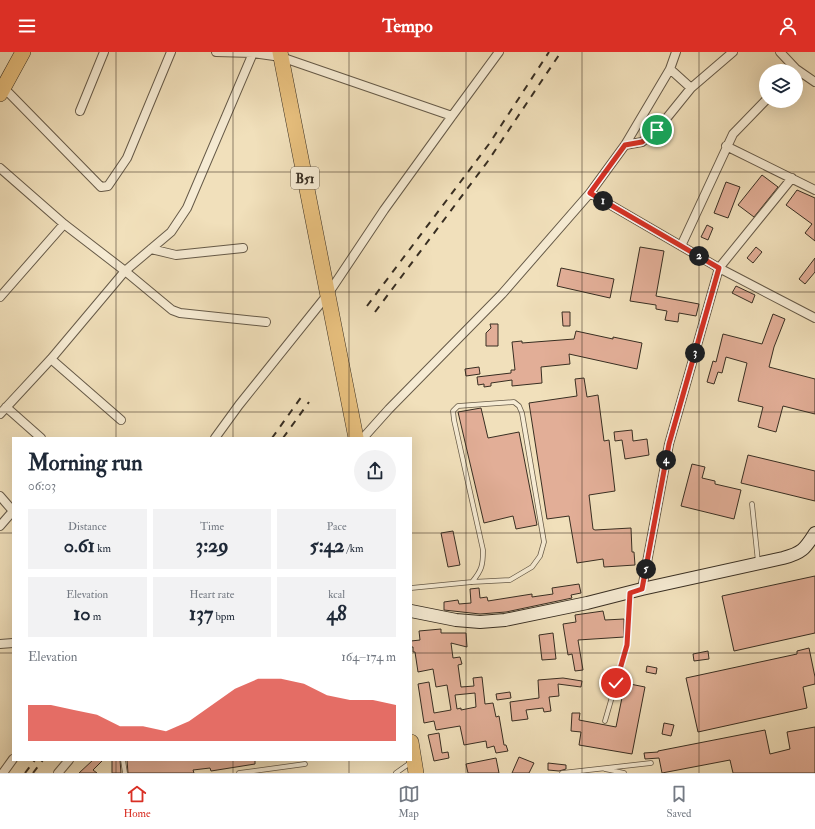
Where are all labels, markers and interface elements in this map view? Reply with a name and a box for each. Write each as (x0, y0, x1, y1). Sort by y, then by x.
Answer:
icon: menu (16, 15, 38, 37)
text: Tempo (382, 15, 433, 38)
icon: person (777, 15, 799, 37)
map controls (759, 64, 803, 108)
button: layers (759, 64, 803, 108)
pin (640, 113, 674, 147)
icon: arrive (646, 119, 668, 141)
road number: B51 (291, 167, 319, 189)
pin: 1 (593, 191, 613, 211)
text: 1 (601, 194, 605, 207)
pin: 2 (689, 246, 709, 266)
text: 2 (696, 249, 702, 262)
pin: 3 (685, 343, 705, 363)
text: 3 (693, 346, 697, 359)
text: Morning run (28, 449, 143, 477)
button: share (354, 450, 396, 492)
pin: 4 (656, 450, 676, 470)
text: 4 (663, 453, 669, 466)
text: 06:03 (28, 478, 56, 494)
text: Distance (68, 520, 107, 533)
text: Time (200, 520, 224, 533)
text: Pace (327, 520, 347, 533)
text: 0.61 (64, 533, 95, 558)
text: 3:29 (195, 533, 229, 558)
text: 5:42 (310, 533, 345, 558)
text: km (95, 542, 111, 555)
text: /km (345, 542, 363, 555)
pin: 5 (636, 559, 656, 579)
text: 5 (644, 562, 648, 575)
text: Elevation (66, 588, 108, 601)
text: Heart rate (190, 588, 234, 601)
text: kcal (328, 588, 345, 601)
text: 10 (73, 601, 91, 626)
text: 137 (189, 601, 213, 626)
text: 48 (327, 601, 347, 626)
text: m (91, 610, 101, 623)
text: bpm (213, 610, 235, 623)
text: Elevation (28, 649, 78, 665)
text: 164–174 m (341, 649, 396, 665)
pin (599, 666, 633, 700)
icon: check (605, 672, 627, 694)
tab: Home (123, 783, 151, 820)
tab: Map (398, 783, 420, 820)
tab: Saved (666, 783, 692, 820)

